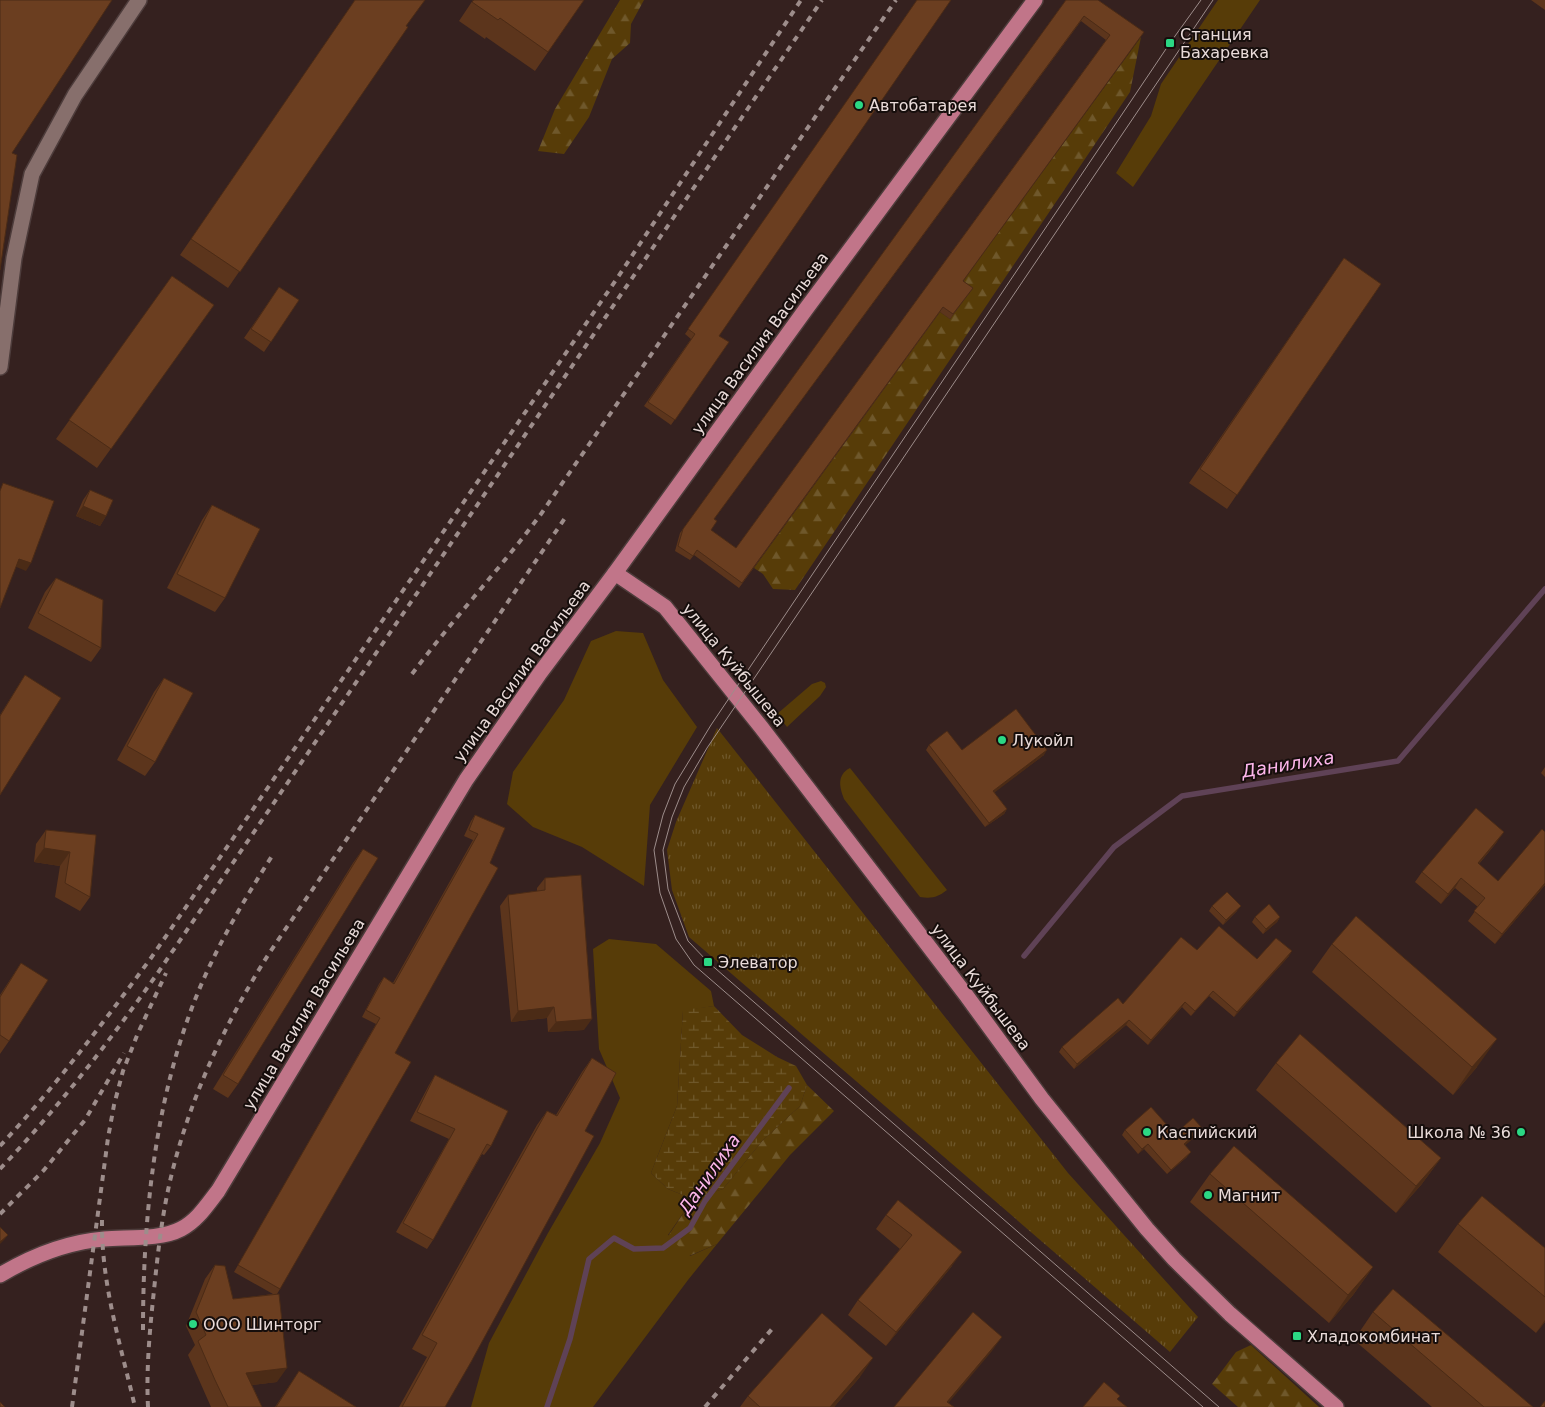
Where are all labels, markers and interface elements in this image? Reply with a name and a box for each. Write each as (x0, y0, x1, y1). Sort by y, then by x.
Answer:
place label: Станция Бахаревка (1180, 25, 1269, 62)
marker: Станция Бахаревка (1164, 37, 1176, 49)
place label: Автобатарея (869, 96, 977, 115)
marker: Автобатарея (853, 99, 865, 111)
street label: улица Василия Васильева (688, 248, 832, 438)
street label: улица Василия Васильева (450, 576, 594, 766)
street label: улица Куйбышева (678, 599, 790, 731)
place label: Лукойл (1012, 731, 1074, 750)
marker: Лукойл (996, 734, 1008, 746)
water label: Данилиха (1239, 746, 1336, 782)
street label: улица Василия Васильева (239, 915, 369, 1113)
street label: улица Куйбышева (927, 920, 1035, 1054)
place label: Элеватор (718, 953, 798, 972)
marker: Элеватор (702, 956, 714, 968)
place label: Каспийский (1157, 1123, 1257, 1142)
place label: Школа № 36 (1407, 1123, 1511, 1142)
marker: Каспийский (1141, 1126, 1153, 1138)
marker: Школа № 36 (1515, 1126, 1527, 1138)
water label: Данилиха (673, 1130, 744, 1219)
place label: Магнит (1218, 1186, 1280, 1205)
marker: Магнит (1202, 1189, 1214, 1201)
place label: ООО Шинторг (203, 1315, 322, 1334)
marker: ООО Шинторг (187, 1318, 199, 1330)
place label: Хладокомбинат (1307, 1327, 1440, 1346)
marker: Хладокомбинат (1291, 1330, 1303, 1342)

